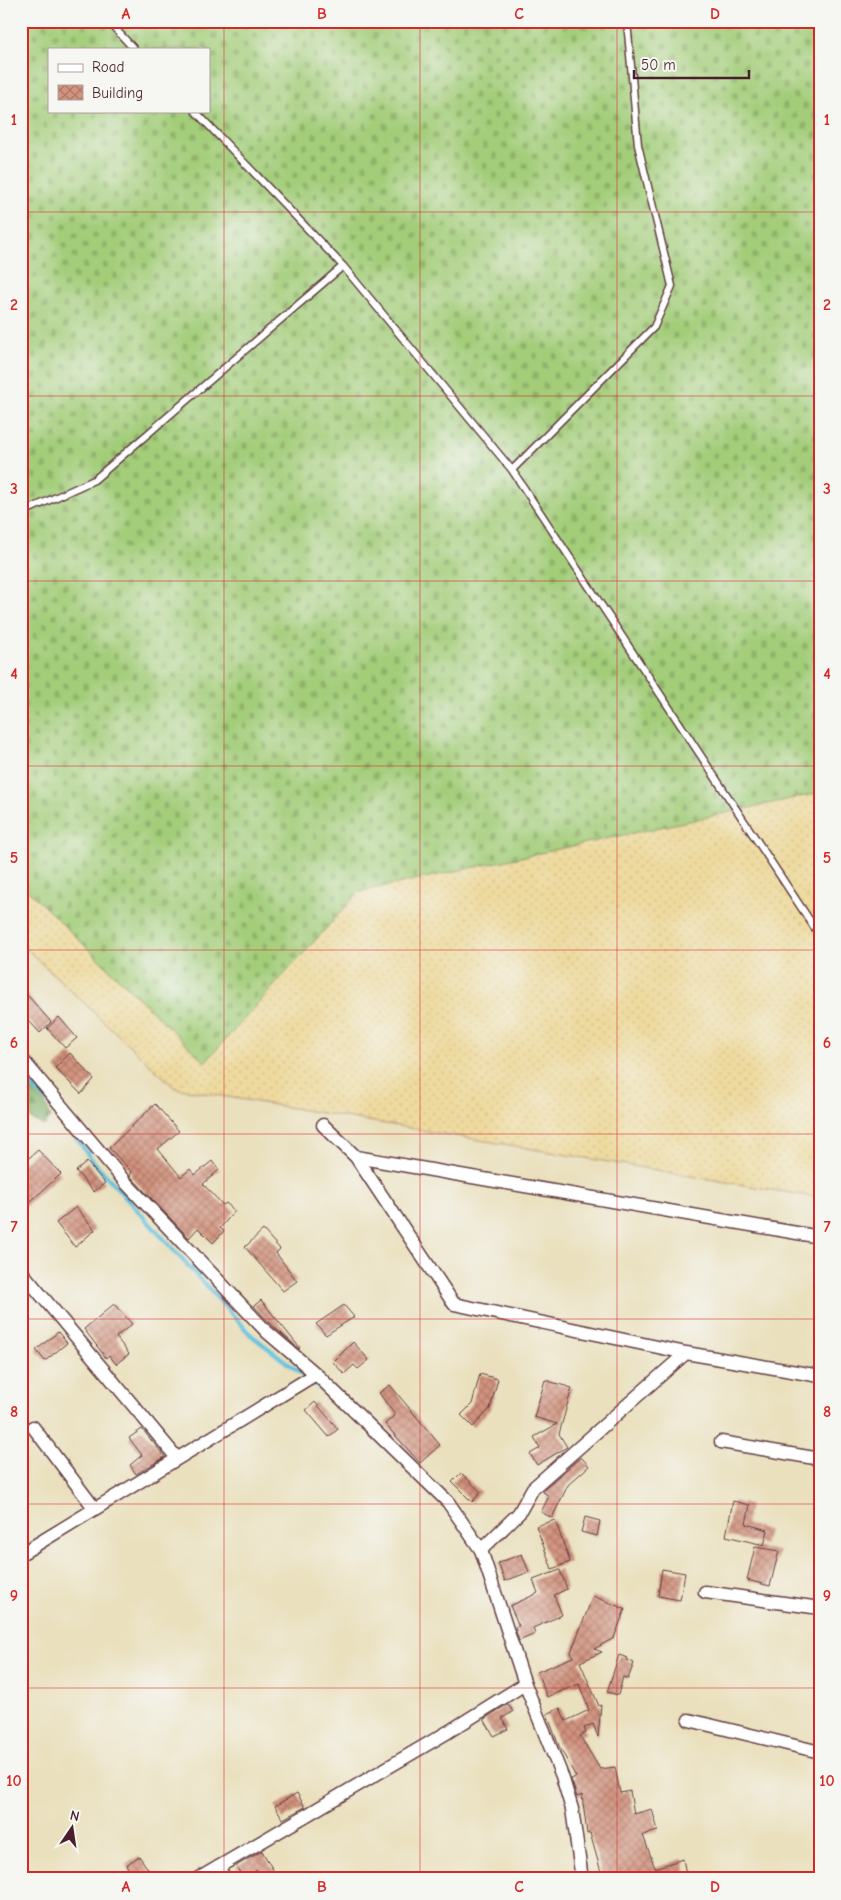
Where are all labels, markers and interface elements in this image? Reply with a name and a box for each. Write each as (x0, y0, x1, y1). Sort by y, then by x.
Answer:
text: A (122, 5, 131, 23)
text: B (317, 5, 327, 23)
text: C (514, 5, 524, 23)
text: D (710, 5, 720, 23)
legend (48, 48, 210, 112)
scale bar (634, 48, 748, 80)
text: 50 m (641, 56, 676, 74)
text: Road (92, 58, 124, 76)
text: Building (92, 84, 143, 102)
text: 1 (11, 111, 17, 129)
text: 1 (824, 111, 830, 129)
text: 2 (10, 296, 18, 314)
text: 2 (823, 296, 831, 314)
text: 3 (10, 480, 18, 498)
text: 3 (823, 480, 831, 498)
text: 4 (10, 665, 18, 683)
text: 4 (823, 665, 831, 683)
text: 5 (10, 849, 18, 867)
text: 5 (823, 849, 831, 867)
text: 6 (10, 1034, 18, 1052)
text: 6 (823, 1034, 831, 1052)
text: 7 (10, 1218, 18, 1236)
text: 7 (823, 1218, 831, 1236)
text: 8 (10, 1403, 18, 1421)
text: 8 (823, 1403, 831, 1421)
text: 9 (10, 1587, 18, 1605)
text: 9 (823, 1587, 831, 1605)
text: 10 (6, 1772, 22, 1790)
text: 10 (819, 1772, 835, 1790)
north arrow (48, 1802, 98, 1852)
text: N (68, 1807, 81, 1825)
text: A (122, 1878, 131, 1896)
text: B (317, 1878, 327, 1896)
text: C (514, 1878, 524, 1896)
text: D (710, 1878, 720, 1896)

